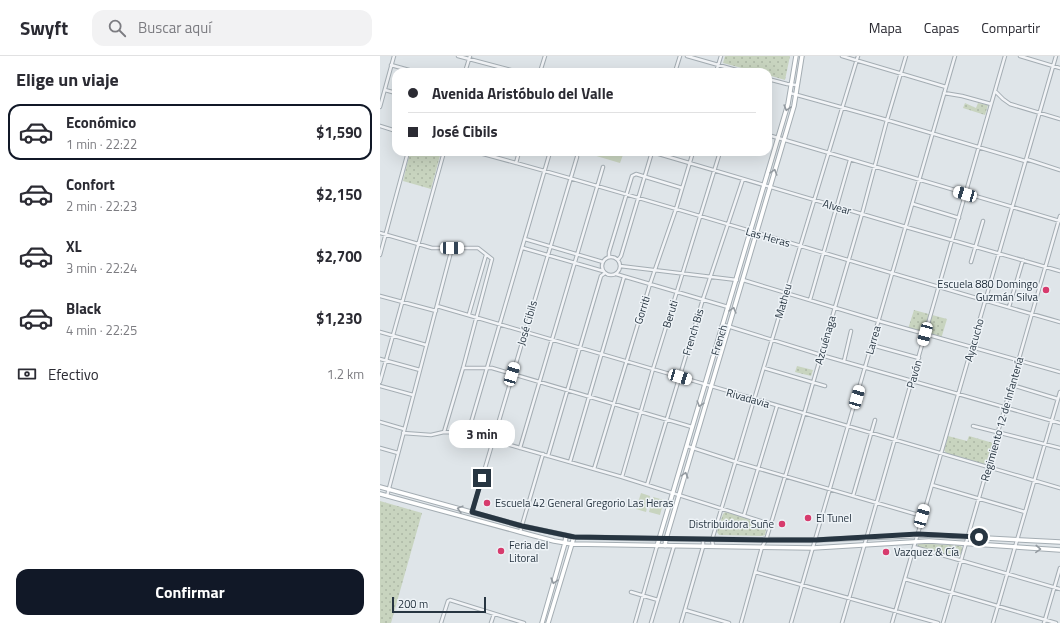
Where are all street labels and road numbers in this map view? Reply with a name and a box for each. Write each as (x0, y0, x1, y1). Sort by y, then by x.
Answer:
street label: Alvear (821, 195, 853, 219)
street label: Las Heras (744, 223, 792, 251)
street label: Matheu (770, 281, 796, 320)
street label: Gorriti (630, 294, 654, 326)
street label: Beruti (658, 298, 682, 330)
street label: José Cibils (513, 299, 541, 347)
street label: French Bis (678, 307, 708, 357)
street label: Azcuénaga (810, 313, 840, 366)
street label: Ayacucho (960, 316, 988, 363)
street label: French (707, 323, 731, 357)
street label: Larrea (861, 323, 885, 356)
street label: Regimiento 12 de Infantería (977, 354, 1028, 483)
street label: Pavón (902, 358, 926, 390)
street label: Rivadavia (724, 384, 772, 412)

